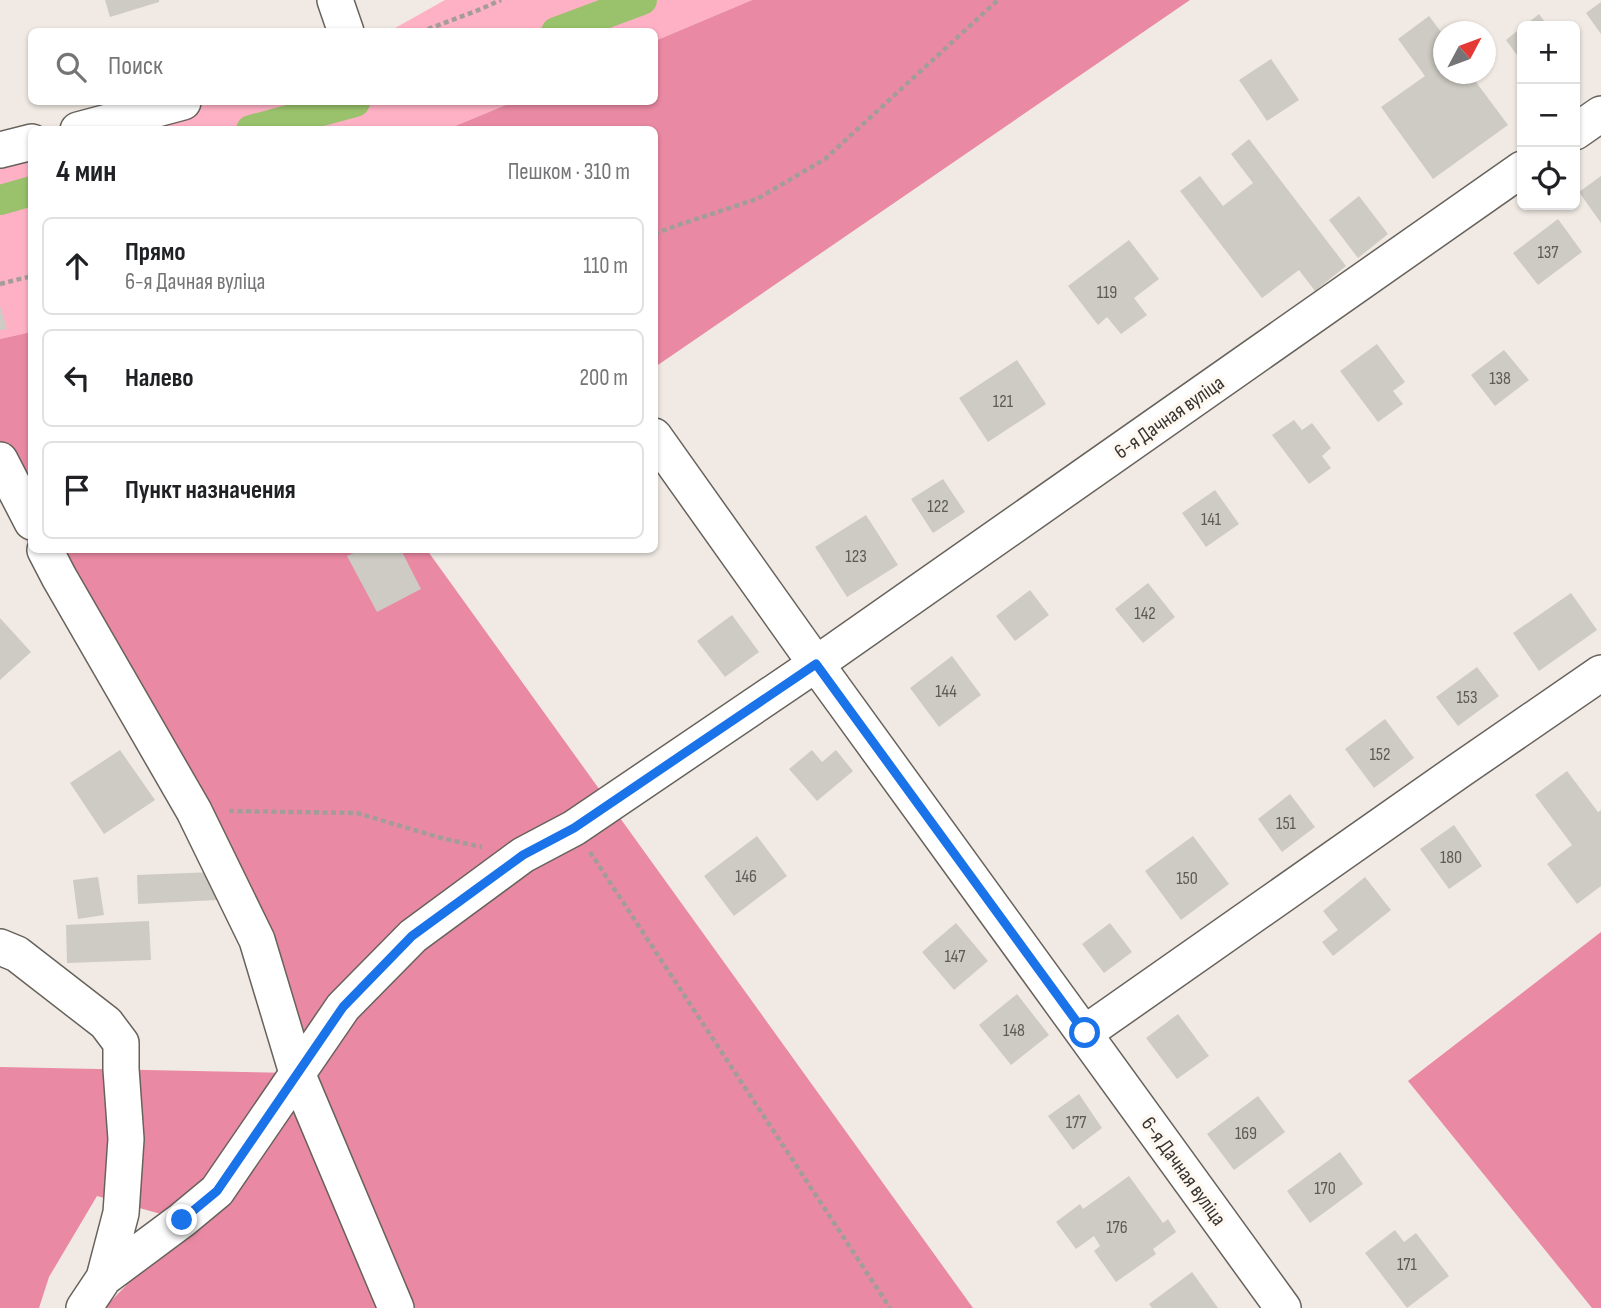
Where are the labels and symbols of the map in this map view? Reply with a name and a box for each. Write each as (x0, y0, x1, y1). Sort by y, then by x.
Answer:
north arrow (1433, 21, 1496, 84)
house number: 137 (1537, 242, 1559, 263)
house number: 119 (1097, 282, 1117, 303)
house number: 138 (1489, 368, 1511, 389)
street label: 6-я Дачная вуліца (1110, 370, 1229, 464)
house number: 121 (993, 391, 1014, 412)
house number: 122 (927, 496, 949, 517)
house number: 141 (1201, 509, 1222, 530)
house number: 123 (845, 546, 867, 567)
house number: 142 (1134, 603, 1156, 624)
house number: 144 (935, 681, 957, 702)
house number: 153 (1456, 687, 1478, 708)
house number: 152 (1370, 744, 1390, 765)
house number: 151 (1276, 813, 1297, 834)
house number: 180 (1440, 847, 1462, 868)
house number: 146 (735, 866, 757, 887)
house number: 150 (1176, 868, 1198, 889)
house number: 147 (945, 946, 966, 967)
route start (1069, 1017, 1100, 1048)
house number: 148 (1003, 1020, 1025, 1041)
house number: 177 (1066, 1112, 1087, 1133)
street label: 6-я Дачная вуліца (1136, 1112, 1231, 1231)
house number: 169 (1235, 1123, 1257, 1144)
house number: 170 (1314, 1178, 1336, 1199)
route end (166, 1204, 197, 1235)
house number: 176 (1106, 1217, 1128, 1238)
house number: 171 (1397, 1254, 1418, 1275)

